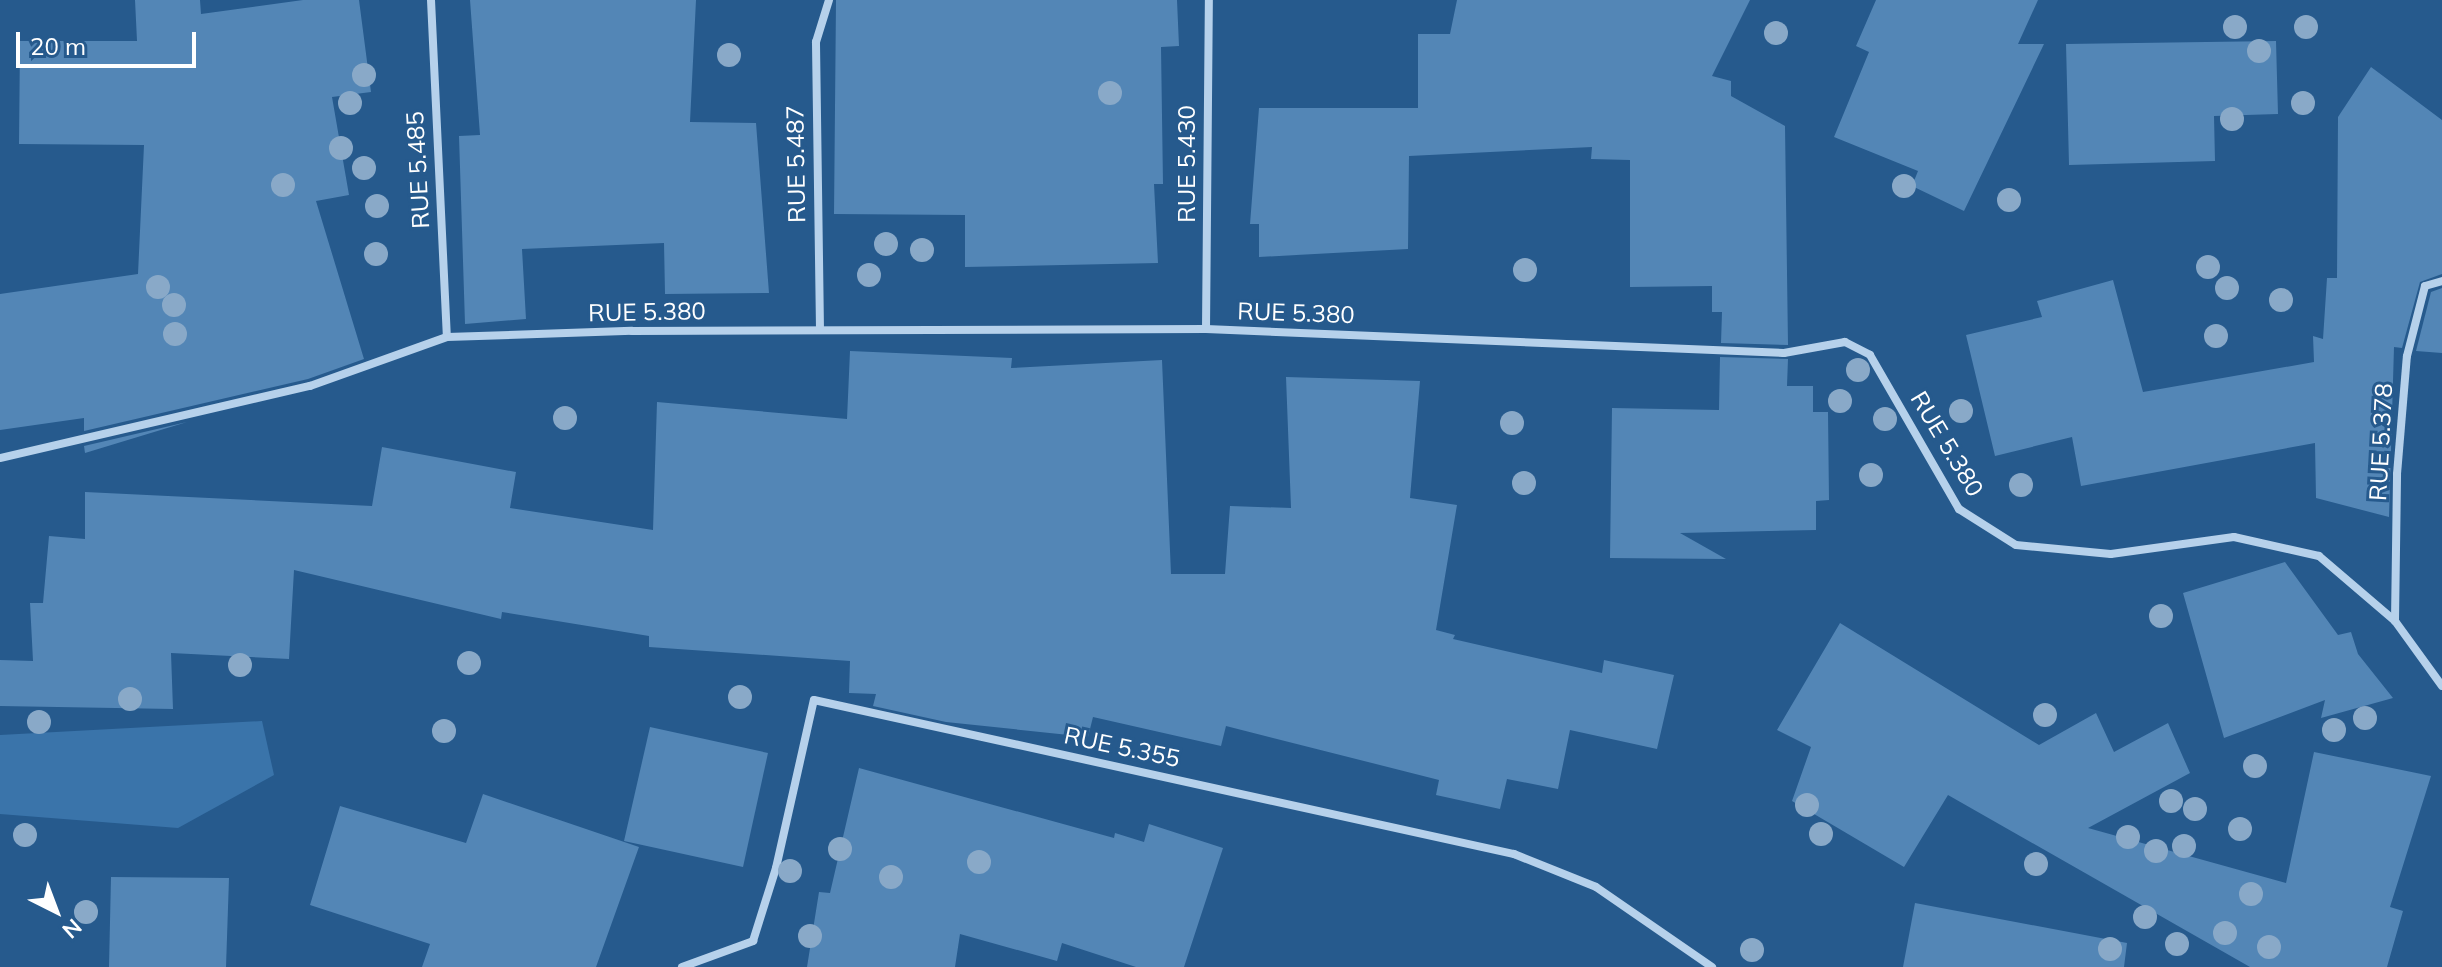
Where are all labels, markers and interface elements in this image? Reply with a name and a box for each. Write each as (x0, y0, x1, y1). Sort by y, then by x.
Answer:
scale bar (20, 16, 200, 66)
text: 20 m (30, 31, 86, 61)
street label: RUE 5.487 (781, 105, 811, 223)
street label: RUE 5.430 (1173, 105, 1201, 223)
street label: RUE 5.485 (401, 111, 435, 229)
street label: RUE 5.380 (588, 297, 706, 327)
street label: RUE 5.380 (1237, 297, 1355, 329)
street label: RUE 5.378 (2364, 383, 2398, 501)
street label: RUE 5.380 (1904, 386, 1990, 502)
street label: RUE 5.355 (1062, 721, 1182, 773)
north arrow (16, 871, 96, 951)
text: N (57, 913, 88, 945)

